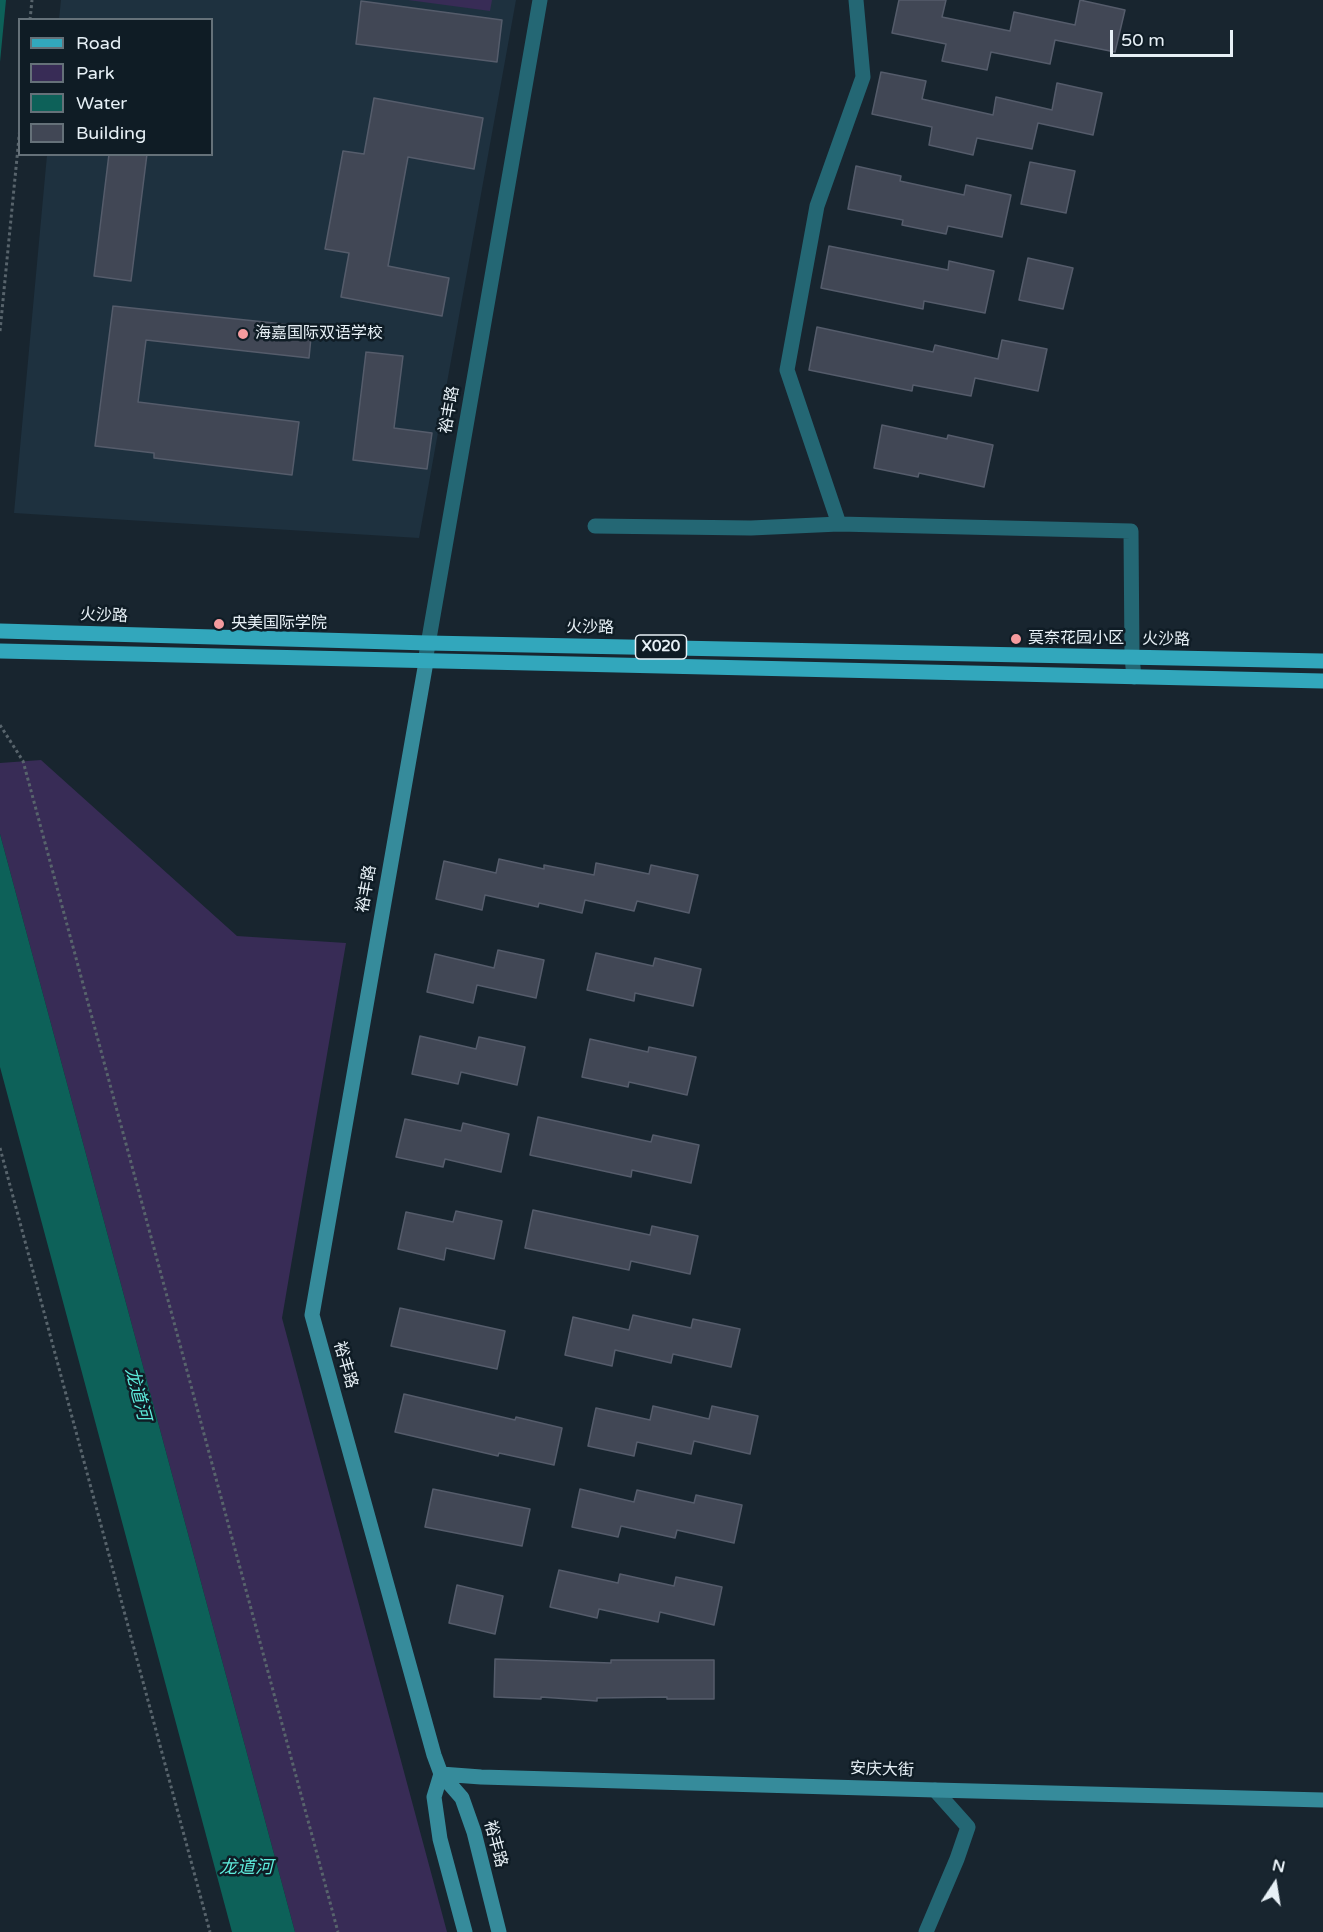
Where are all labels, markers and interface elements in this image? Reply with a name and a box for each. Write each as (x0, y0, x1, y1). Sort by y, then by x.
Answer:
legend (18, 18, 213, 156)
scale bar (1113, 18, 1236, 56)
text: 50 m (1121, 29, 1165, 51)
text: Road (76, 32, 121, 54)
text: Park (76, 62, 114, 84)
text: Water (76, 92, 127, 114)
text: Building (76, 122, 146, 144)
place label: 海嘉国际双语学校 (255, 324, 383, 344)
marker: 海嘉国际双语学校 (236, 327, 250, 341)
street label: 裕丰路 (436, 385, 464, 435)
street label: 火沙路 (80, 606, 128, 626)
place label: 央美国际学院 (231, 614, 327, 634)
marker: 央美国际学院 (212, 617, 226, 631)
street label: 火沙路 (566, 618, 614, 638)
place label: 莫奈花园小区 (1028, 629, 1124, 649)
street label: 火沙路 (1142, 630, 1190, 650)
marker: 莫奈花园小区 (1009, 632, 1023, 646)
road number: X020 (636, 635, 686, 659)
street label: 裕丰路 (353, 864, 381, 914)
street label: 裕丰路 (329, 1339, 361, 1391)
water label: 龙道河 (120, 1365, 154, 1423)
street label: 安庆大街 (850, 1759, 914, 1781)
street label: 裕丰路 (480, 1818, 510, 1870)
north arrow (1245, 1854, 1305, 1914)
text: N (1270, 1855, 1287, 1878)
water label: 龙道河 (219, 1857, 273, 1879)

